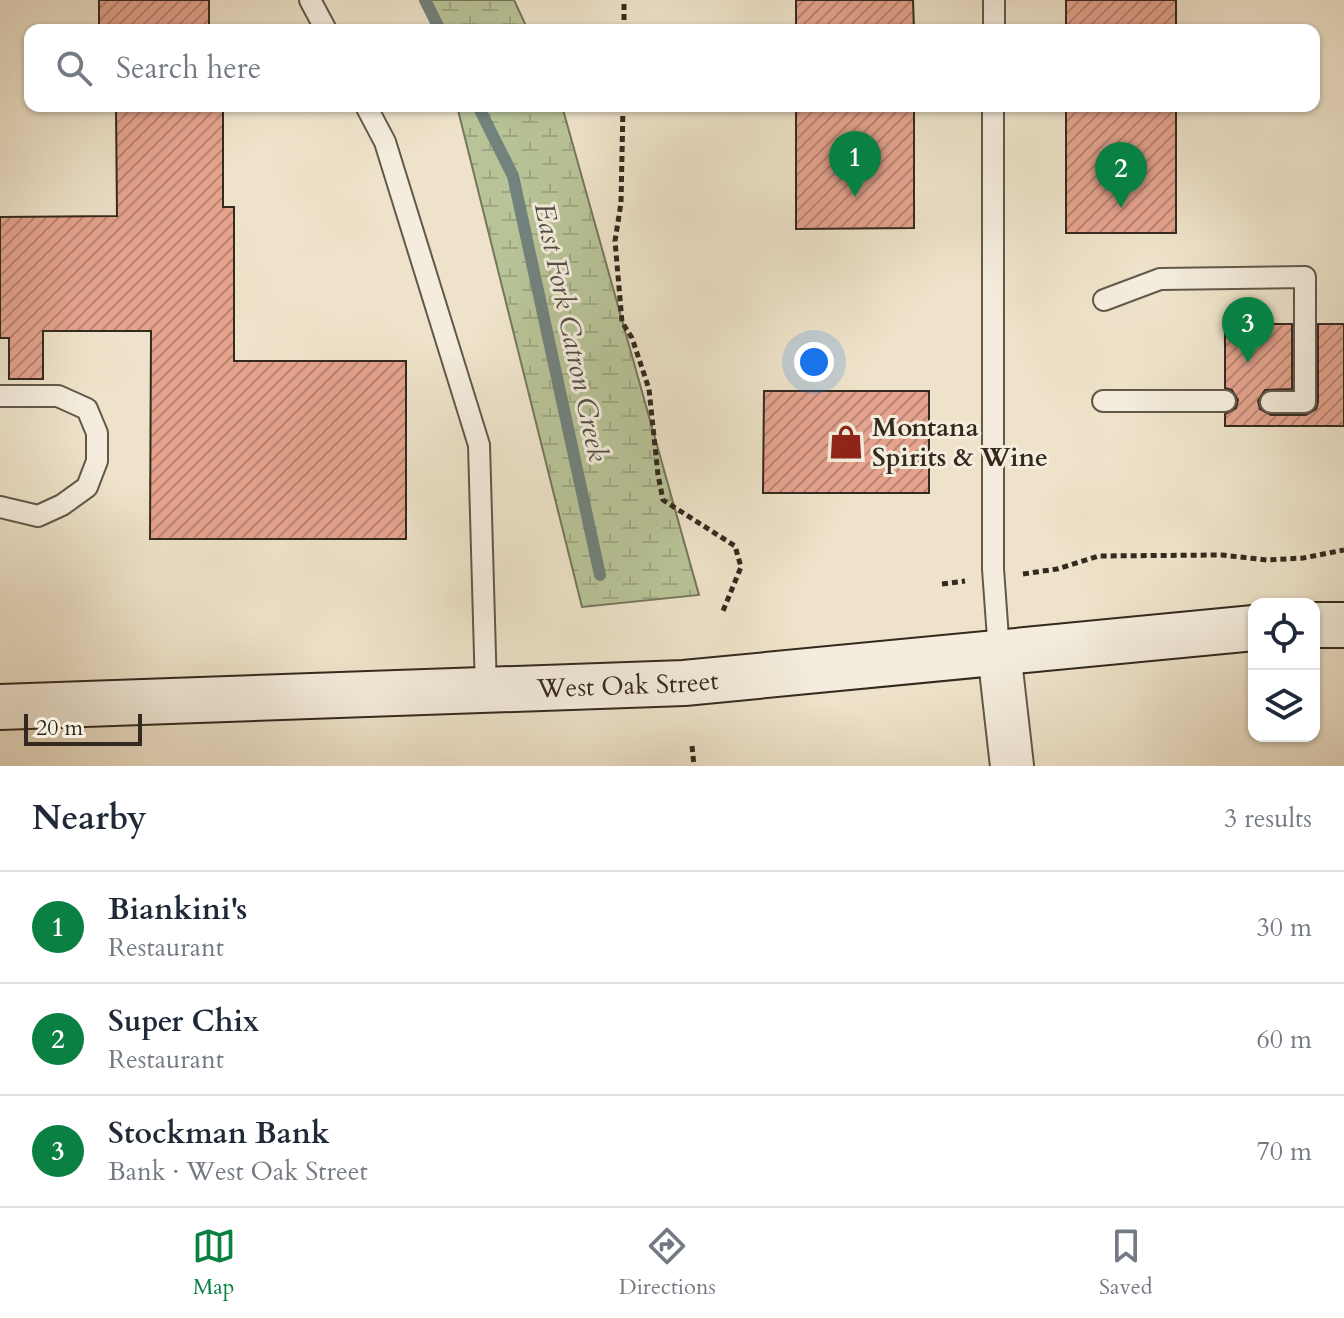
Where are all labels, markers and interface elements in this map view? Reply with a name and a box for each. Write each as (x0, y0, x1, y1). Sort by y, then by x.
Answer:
search box (24, 24, 1320, 112)
icon: search (52, 46, 96, 90)
text: Search here (116, 48, 261, 89)
pin: 1 (829, 131, 881, 197)
pin: 2 (1095, 142, 1147, 208)
water label: East Fork Catron Creek (525, 199, 617, 465)
pin: 3 (1222, 297, 1274, 363)
your location (794, 342, 834, 382)
place label: Montana Spirits & Wine (872, 410, 1048, 475)
shop icon: Montana Spirits & Wine (827, 423, 865, 461)
map controls (1248, 598, 1320, 742)
button: locate (1248, 598, 1320, 670)
street label: West Oak Street (535, 663, 720, 706)
button: layers (1248, 670, 1320, 742)
scale bar (24, 710, 142, 746)
text: 20 m (36, 713, 83, 743)
text: Nearby (32, 795, 147, 841)
text: 3 results (1224, 801, 1312, 836)
text: Biankini's (108, 889, 247, 930)
text: 1 (51, 910, 65, 945)
text: 30 m (1256, 910, 1312, 945)
text: Restaurant (108, 930, 224, 965)
text: Super Chix (108, 1001, 259, 1042)
text: 2 (51, 1022, 65, 1057)
text: 60 m (1256, 1022, 1312, 1057)
text: Restaurant (108, 1042, 224, 1077)
text: Stockman Bank (108, 1113, 330, 1154)
text: 3 (51, 1134, 65, 1169)
text: 70 m (1256, 1134, 1312, 1169)
text: Bank · West Oak Street (108, 1154, 368, 1189)
tab: Map (192, 1224, 236, 1302)
tab: Directions (619, 1224, 716, 1302)
tab: Saved (1099, 1224, 1152, 1302)

